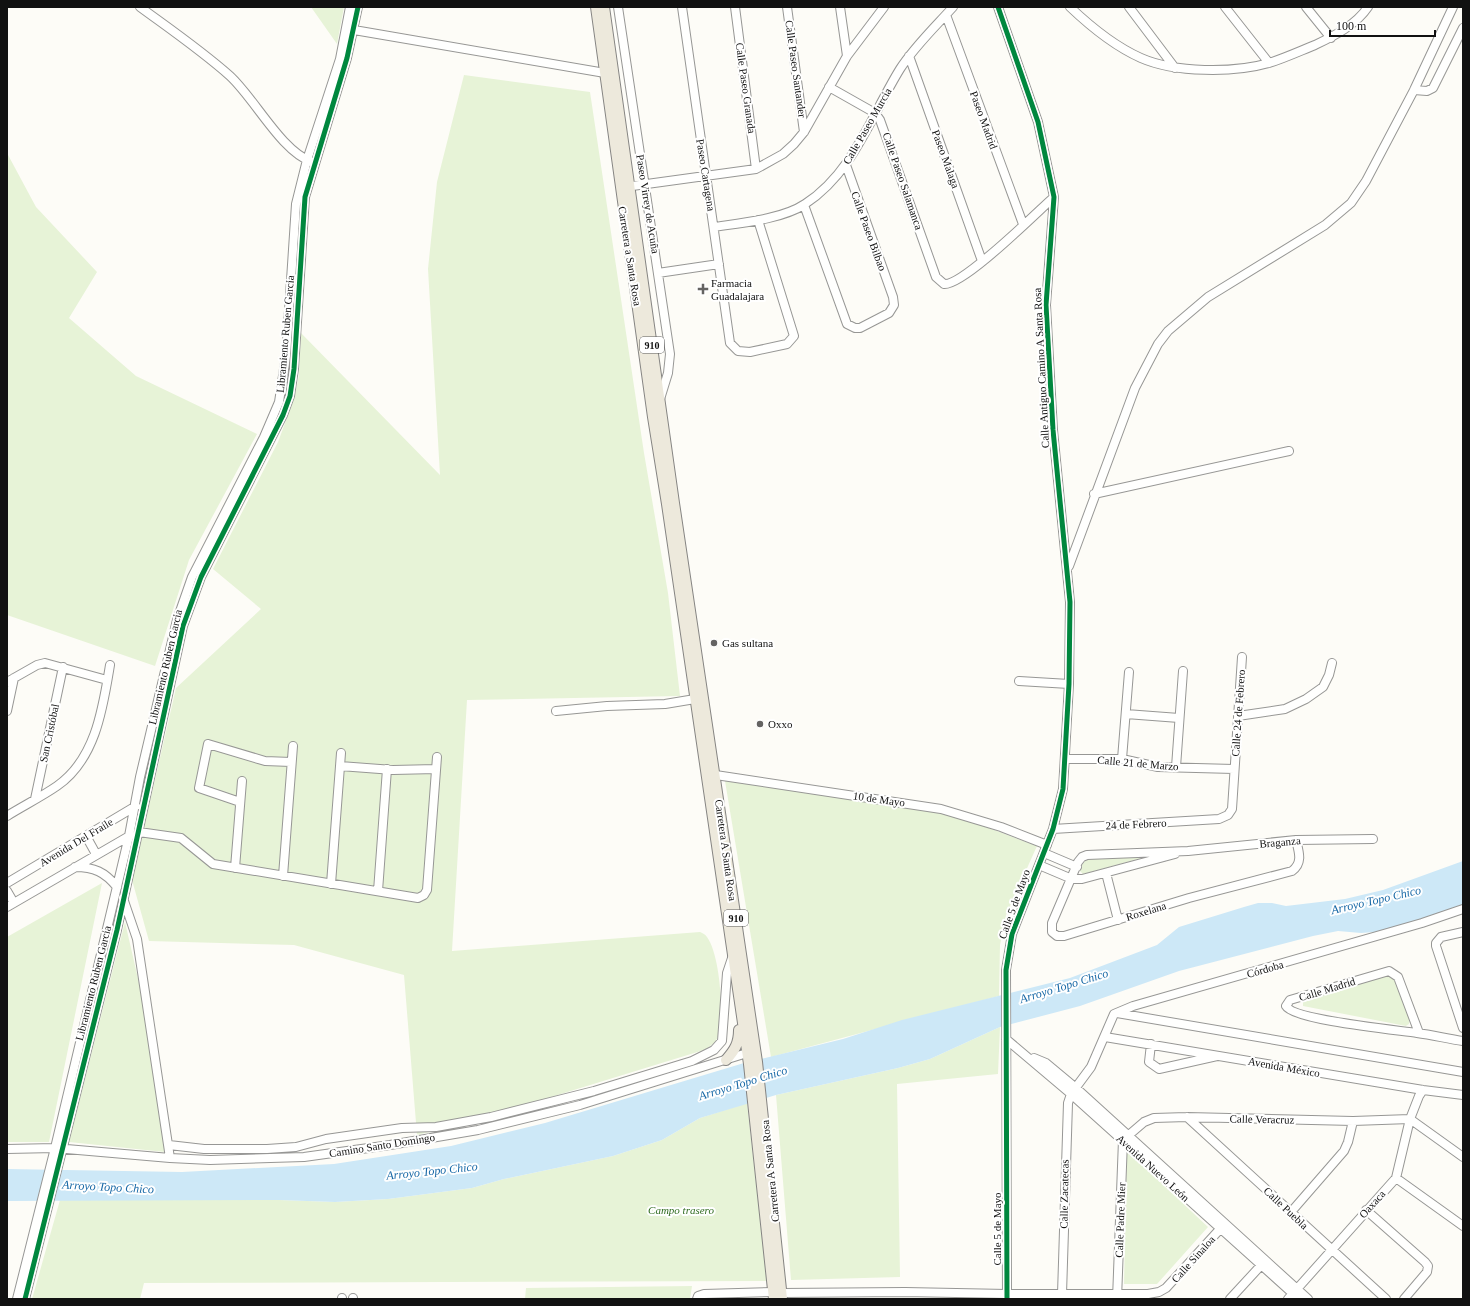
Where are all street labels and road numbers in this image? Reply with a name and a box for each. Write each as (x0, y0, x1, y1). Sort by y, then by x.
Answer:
street label: Calle Paseo Santander (783, 19, 809, 119)
street label: Calle Paseo Granada (734, 42, 758, 134)
street label: Calle Paseo Murcia (840, 86, 894, 166)
street label: Paseo Madrid (968, 89, 1000, 151)
street label: Paseo Malaga (930, 128, 962, 190)
street label: Calle Paseo Salamanca (881, 131, 925, 231)
street label: Paseo Cartagena (694, 138, 718, 212)
street label: Paseo Virrey de Acuña (634, 154, 662, 255)
street label: Calle Paseo Bilbao (849, 190, 889, 273)
street label: Carretera a Santa Rosa (616, 205, 644, 307)
street label: Libramiento Ruben Garcia (274, 275, 296, 393)
street label: Calle Antiguo Camino A Santa Rosa (1031, 287, 1051, 448)
road number: 910 (640, 337, 664, 353)
street label: Libramiento Ruben Garcia (146, 608, 184, 726)
street label: Calle 24 de Febrero (1229, 669, 1247, 757)
street label: San Cristóbal (37, 703, 61, 763)
street label: Calle 21 de Marzo (1097, 753, 1180, 773)
street label: 10 de Mayo (852, 789, 906, 809)
street label: Carretera A Santa Rosa (713, 798, 739, 902)
street label: Avenida Del Fraile (37, 815, 115, 869)
street label: 24 de Febrero (1105, 816, 1167, 832)
street label: Braganza (1259, 834, 1301, 850)
street label: Calle 5 de Mayo (996, 867, 1032, 940)
street label: Roxelana (1124, 899, 1168, 923)
road number: 910 (724, 910, 748, 926)
street label: Libramiento Ruben Garcia (73, 924, 113, 1042)
street label: Córdoba (1245, 958, 1285, 980)
street label: Calle Madrid (1297, 975, 1357, 1003)
street label: Avenida México (1247, 1055, 1321, 1079)
street label: Calle Veracruz (1229, 1112, 1295, 1126)
street label: Carretera A Santa Rosa (759, 1119, 781, 1223)
street label: Camino Santo Domingo (328, 1131, 436, 1159)
street label: Avenida Nuevo León (1114, 1132, 1192, 1204)
street label: Calle Zacatecas (1057, 1159, 1071, 1229)
street label: Calle Padre Mier (1113, 1182, 1127, 1258)
street label: Calle Puebla (1261, 1185, 1311, 1232)
street label: Oaxaca (1357, 1188, 1388, 1220)
street label: Calle 5 de Mayo (991, 1192, 1003, 1266)
street label: Calle Sinaloa (1169, 1233, 1217, 1285)

